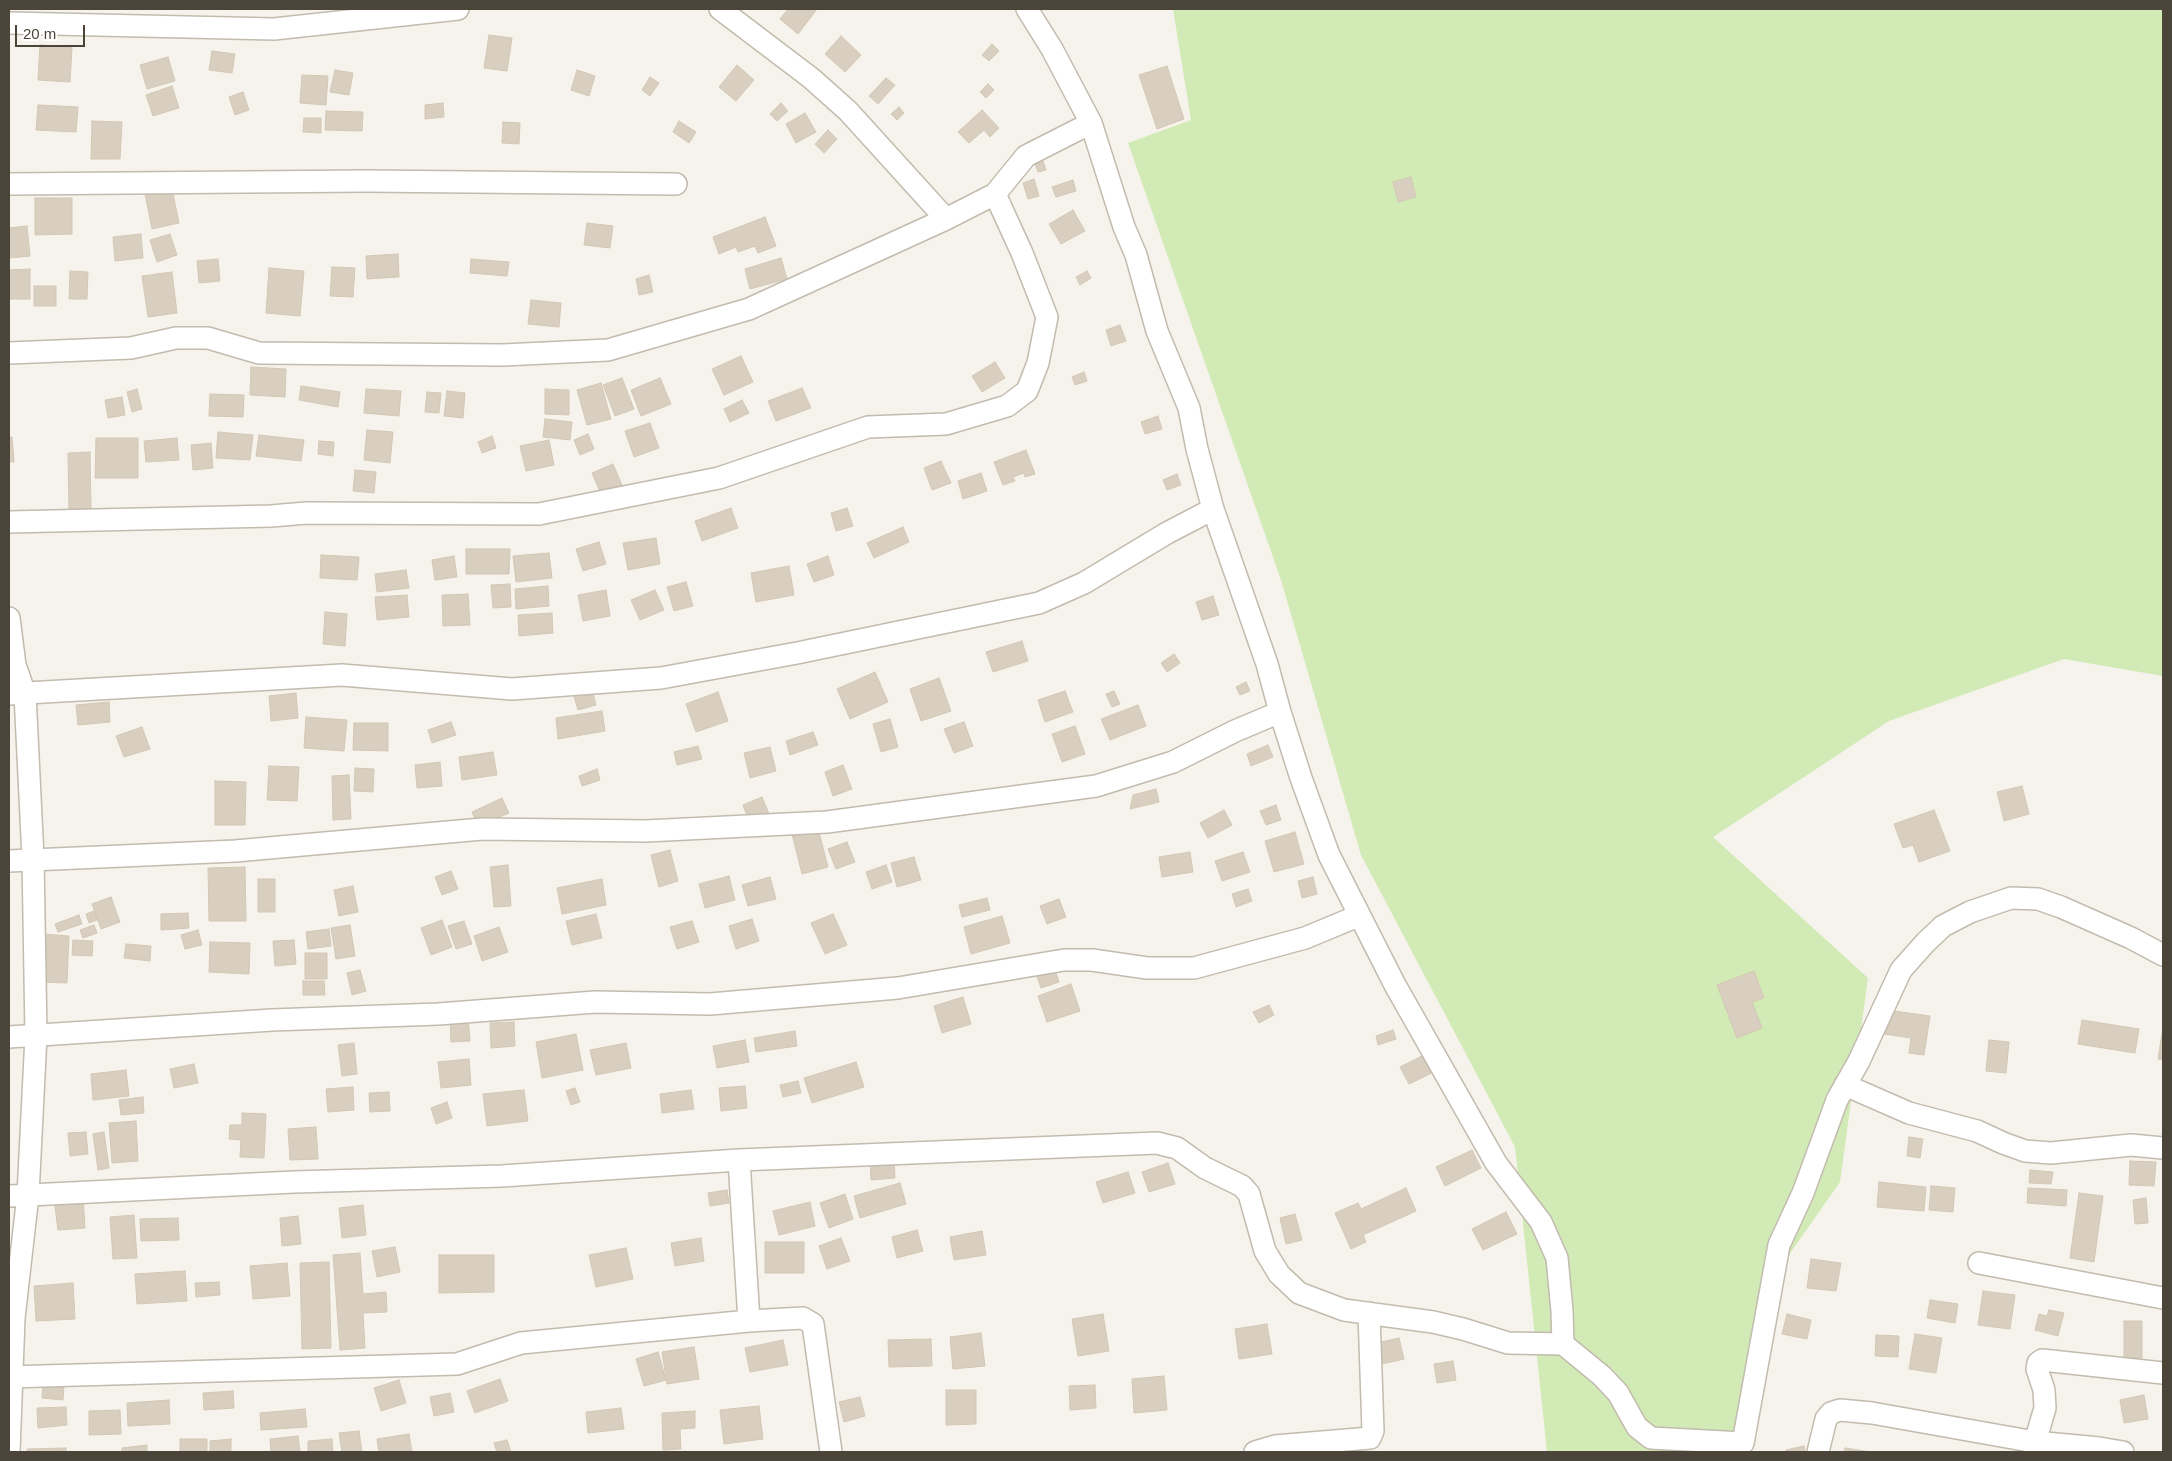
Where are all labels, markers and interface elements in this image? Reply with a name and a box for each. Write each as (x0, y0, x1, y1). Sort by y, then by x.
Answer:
scale bar (18, 15, 88, 47)
text: 20 m (23, 25, 56, 42)

